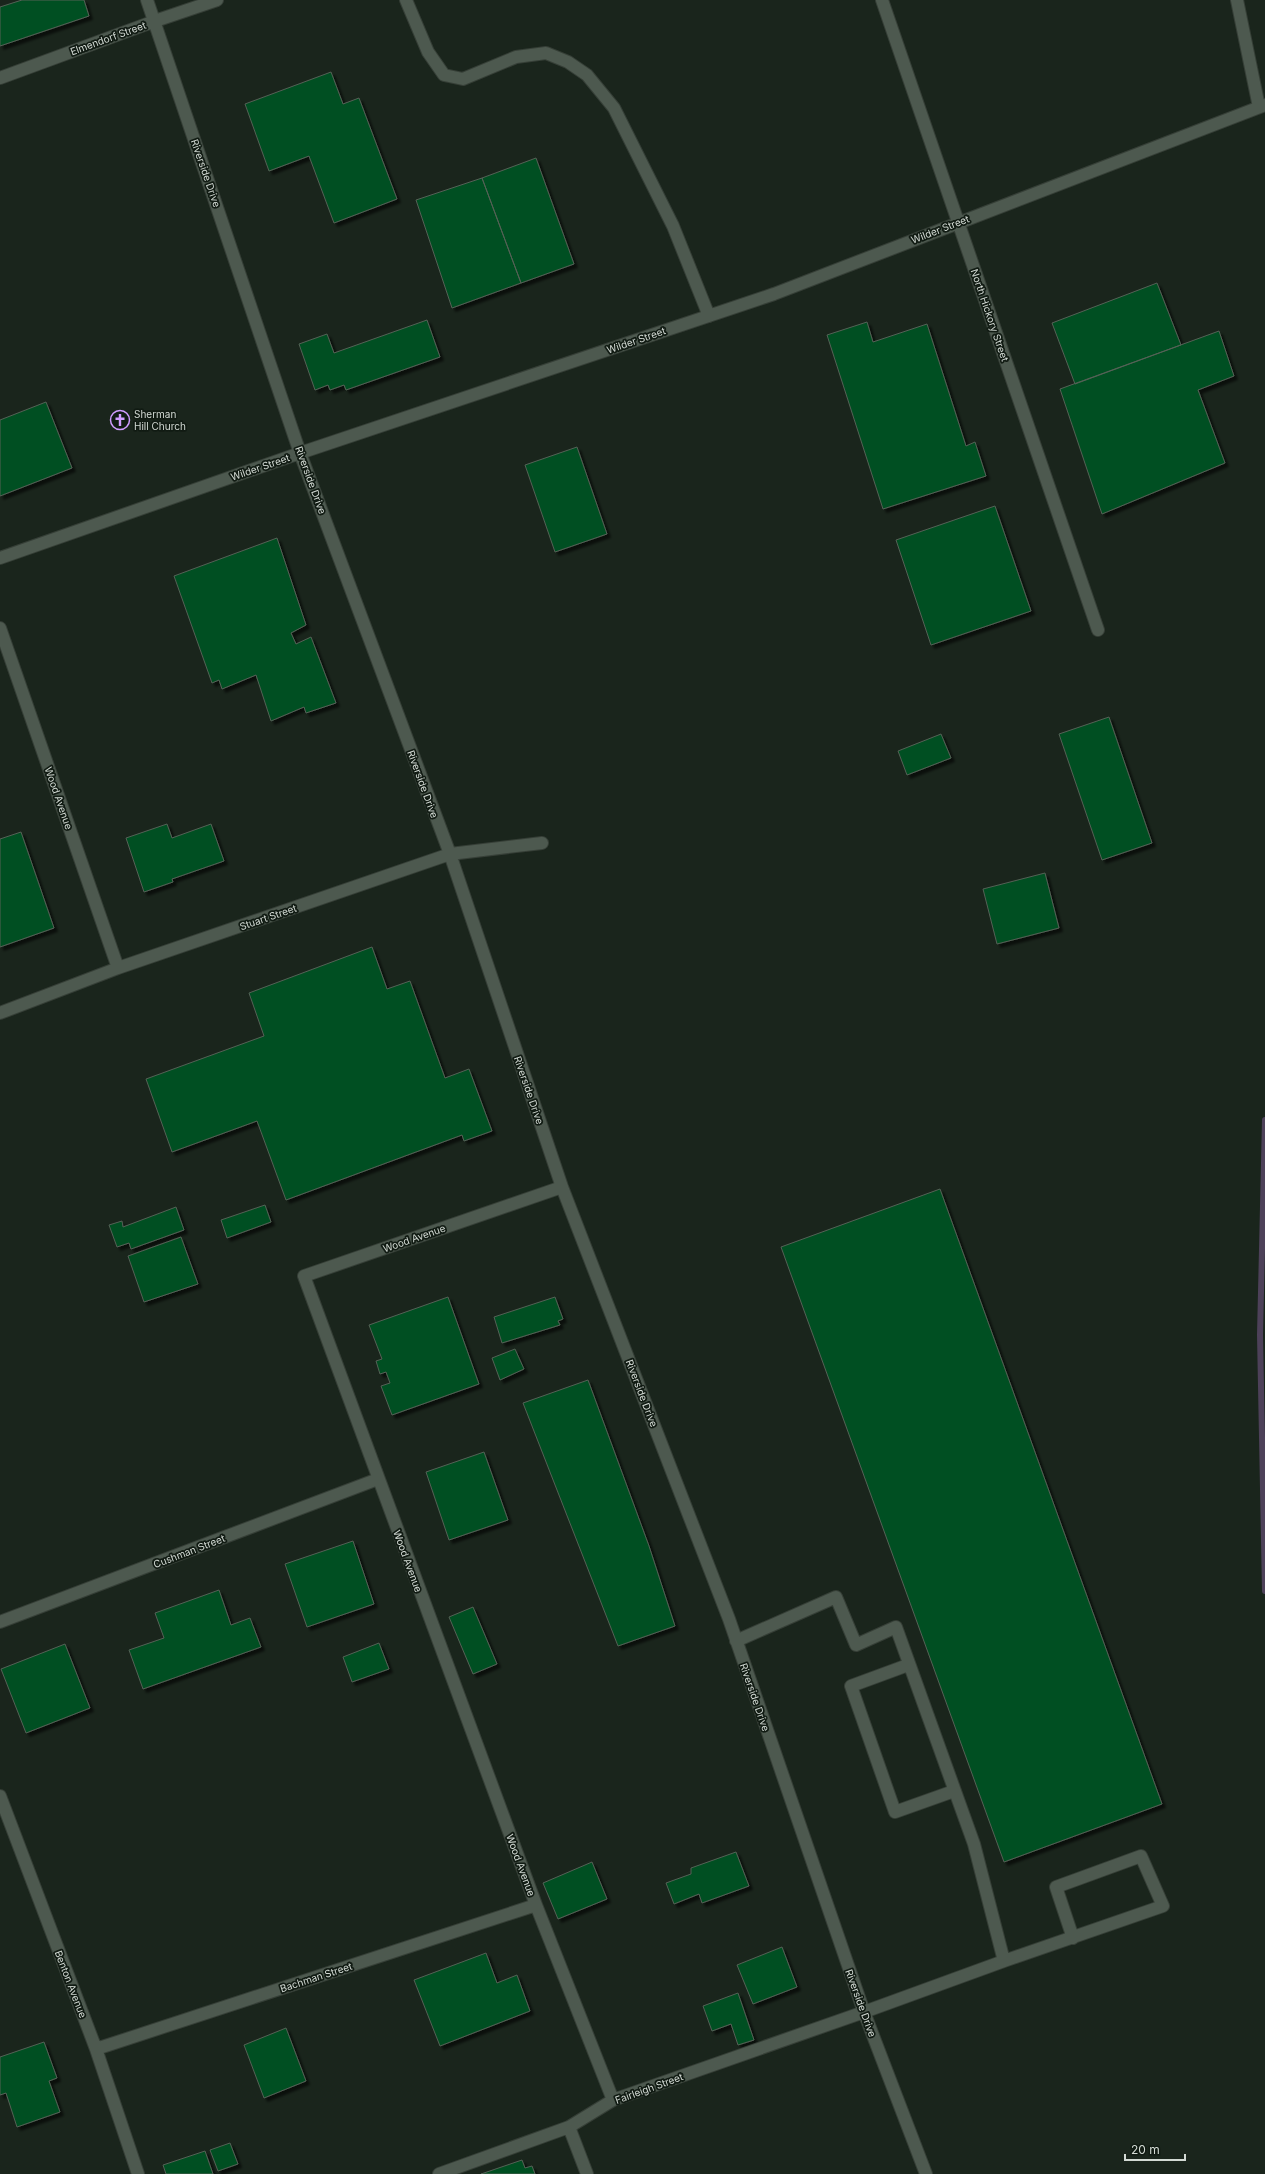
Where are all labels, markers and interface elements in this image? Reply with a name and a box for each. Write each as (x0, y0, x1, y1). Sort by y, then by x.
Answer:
street label: Elmendorf Street (68, 18, 148, 57)
street label: Riverside Drive (189, 137, 223, 209)
street label: Wilder Street (909, 212, 972, 246)
street label: North Hickory Street (969, 267, 1012, 363)
street label: Wilder Street (605, 324, 668, 356)
place label: Sherman Hill Church (134, 408, 186, 432)
church icon: Sherman Hill Church (109, 409, 131, 431)
street label: Riverside Drive (293, 445, 329, 516)
street label: Wilder Street (229, 451, 292, 483)
street label: Riverside Drive (405, 749, 441, 820)
street label: Wood Avenue (43, 765, 75, 831)
street label: Stuart Street (238, 901, 299, 932)
street label: Riverside Drive (512, 1054, 546, 1126)
street label: Wood Avenue (381, 1222, 447, 1254)
street label: Riverside Drive (624, 1358, 660, 1429)
street label: Wood Avenue (391, 1528, 425, 1594)
street label: Cushman Street (151, 1532, 227, 1570)
street label: Riverside Drive (738, 1661, 772, 1733)
street label: Wood Avenue (504, 1832, 538, 1898)
street label: Benton Avenue (53, 1949, 89, 2020)
street label: Bachman Street (278, 1959, 354, 1994)
street label: Riverside Drive (843, 1968, 879, 2039)
street label: Fairleigh Street (613, 2070, 685, 2106)
scale bar (1125, 2136, 1185, 2162)
text: 20 m (1131, 2142, 1160, 2157)

